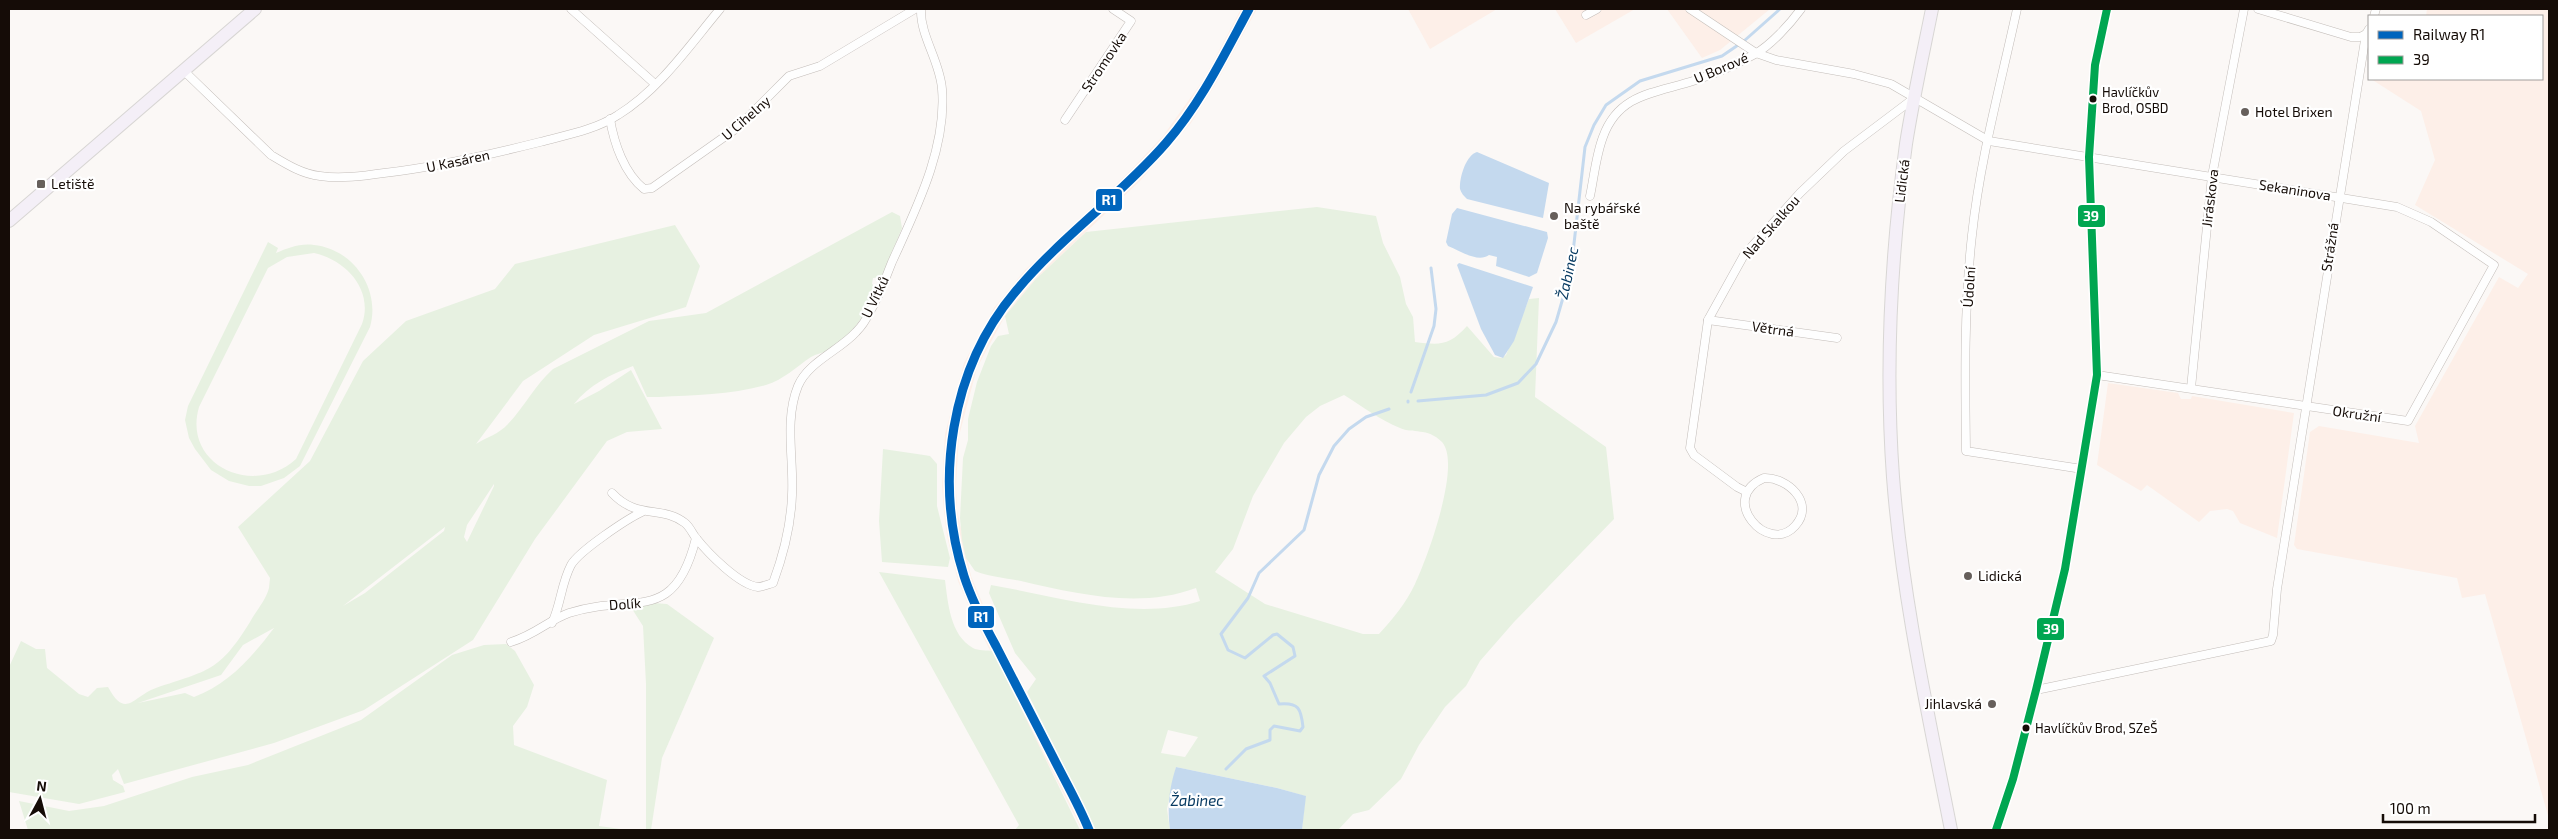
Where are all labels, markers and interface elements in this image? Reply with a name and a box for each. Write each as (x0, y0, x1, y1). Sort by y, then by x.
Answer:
legend (2368, 15, 2543, 80)
text: Railway R1 (2413, 25, 2485, 43)
street label: Stromovka (1077, 28, 1130, 95)
street label: U Borové (1691, 49, 1750, 87)
text: 39 (2413, 50, 2430, 68)
place label: Havlíčkův Brod, OSBD (2102, 84, 2168, 116)
street label: U Cihelny (718, 91, 774, 143)
marker: Havlíčkův Brod, OSBD (2088, 94, 2098, 104)
place label: Hotel Brixen (2255, 103, 2333, 120)
marker: Hotel Brixen (2239, 106, 2251, 118)
street label: U Kasáren (425, 146, 491, 176)
street label: Lidická (1890, 158, 1913, 204)
street label: Jiráskova (2198, 168, 2222, 228)
place label: Letiště (51, 175, 94, 192)
street label: Sekaninova (2258, 175, 2332, 204)
marker: Letiště (35, 178, 47, 190)
line badge: R1 (1095, 188, 1123, 212)
text: R1 (1101, 191, 1117, 208)
street label: Nad Skalkou (1738, 192, 1803, 262)
place label: Na rybářské baště (1564, 199, 1641, 232)
line badge: 39 (2077, 204, 2106, 228)
text: 39 (2083, 207, 2099, 224)
marker: Na rybářské baště (1548, 210, 1560, 222)
street label: Strážná (2317, 221, 2342, 273)
water label: Žabinec (1553, 245, 1581, 301)
street label: Údolní (1959, 265, 1978, 308)
street label: U Vítků (857, 273, 892, 321)
street label: Větrná (1751, 317, 1795, 340)
street label: Okružní (2332, 402, 2383, 425)
place label: Lidická (1978, 567, 2022, 584)
marker: Lidická (1962, 570, 1974, 582)
street label: Dolík (608, 594, 642, 613)
line badge: R1 (967, 605, 995, 629)
text: R1 (973, 608, 989, 625)
line badge: 39 (2036, 617, 2065, 641)
text: 39 (2043, 620, 2059, 637)
place label: Jihlavská (1924, 695, 1982, 712)
marker: Jihlavská (1986, 698, 1998, 710)
place label: Havlíčkův Brod, SZeŠ (2035, 720, 2157, 736)
marker: Havlíčkův Brod, SZeŠ (2021, 723, 2031, 733)
north arrow (15, 774, 65, 824)
text: N (36, 777, 48, 795)
water label: Žabinec (1170, 791, 1224, 809)
scale bar (2383, 792, 2536, 824)
text: 100 m (2390, 799, 2431, 817)

